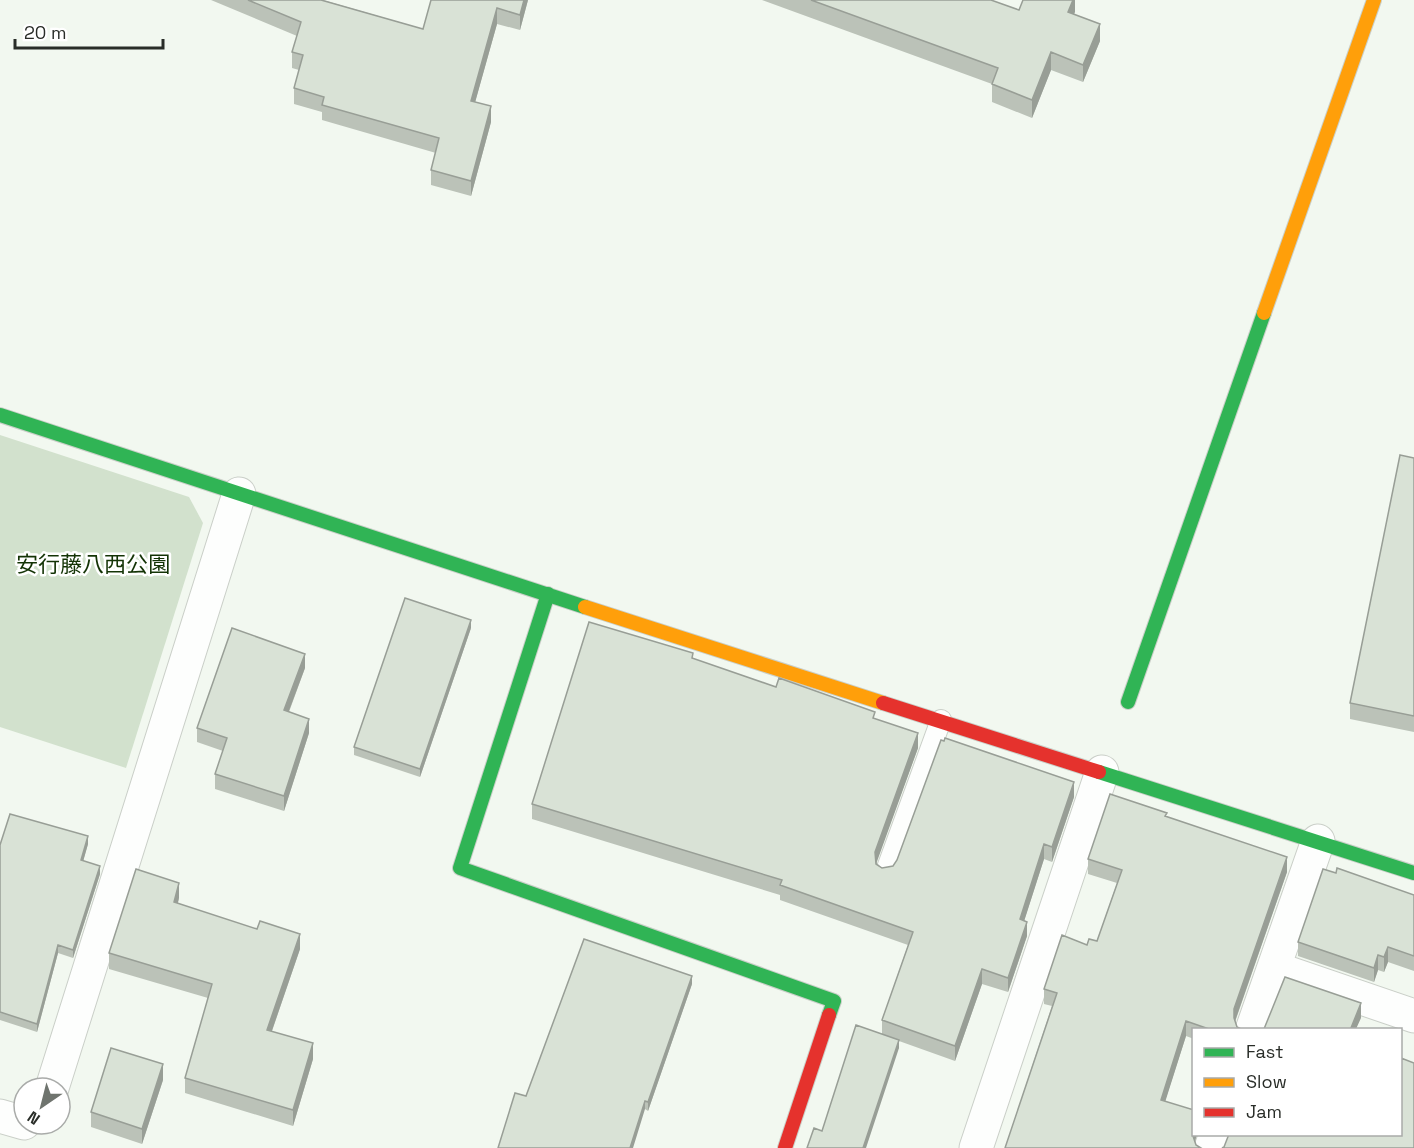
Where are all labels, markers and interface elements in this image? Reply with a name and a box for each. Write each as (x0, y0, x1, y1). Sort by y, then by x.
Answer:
scale bar (15, 12, 164, 50)
text: 20 m (24, 21, 67, 44)
park label: 安行藤八西公園 (16, 550, 170, 578)
legend (1192, 1028, 1402, 1136)
text: Fast (1246, 1040, 1283, 1063)
text: Slow (1246, 1070, 1287, 1093)
north arrow (12, 1076, 72, 1136)
text: Jam (1246, 1100, 1282, 1123)
text: N (23, 1106, 44, 1130)

